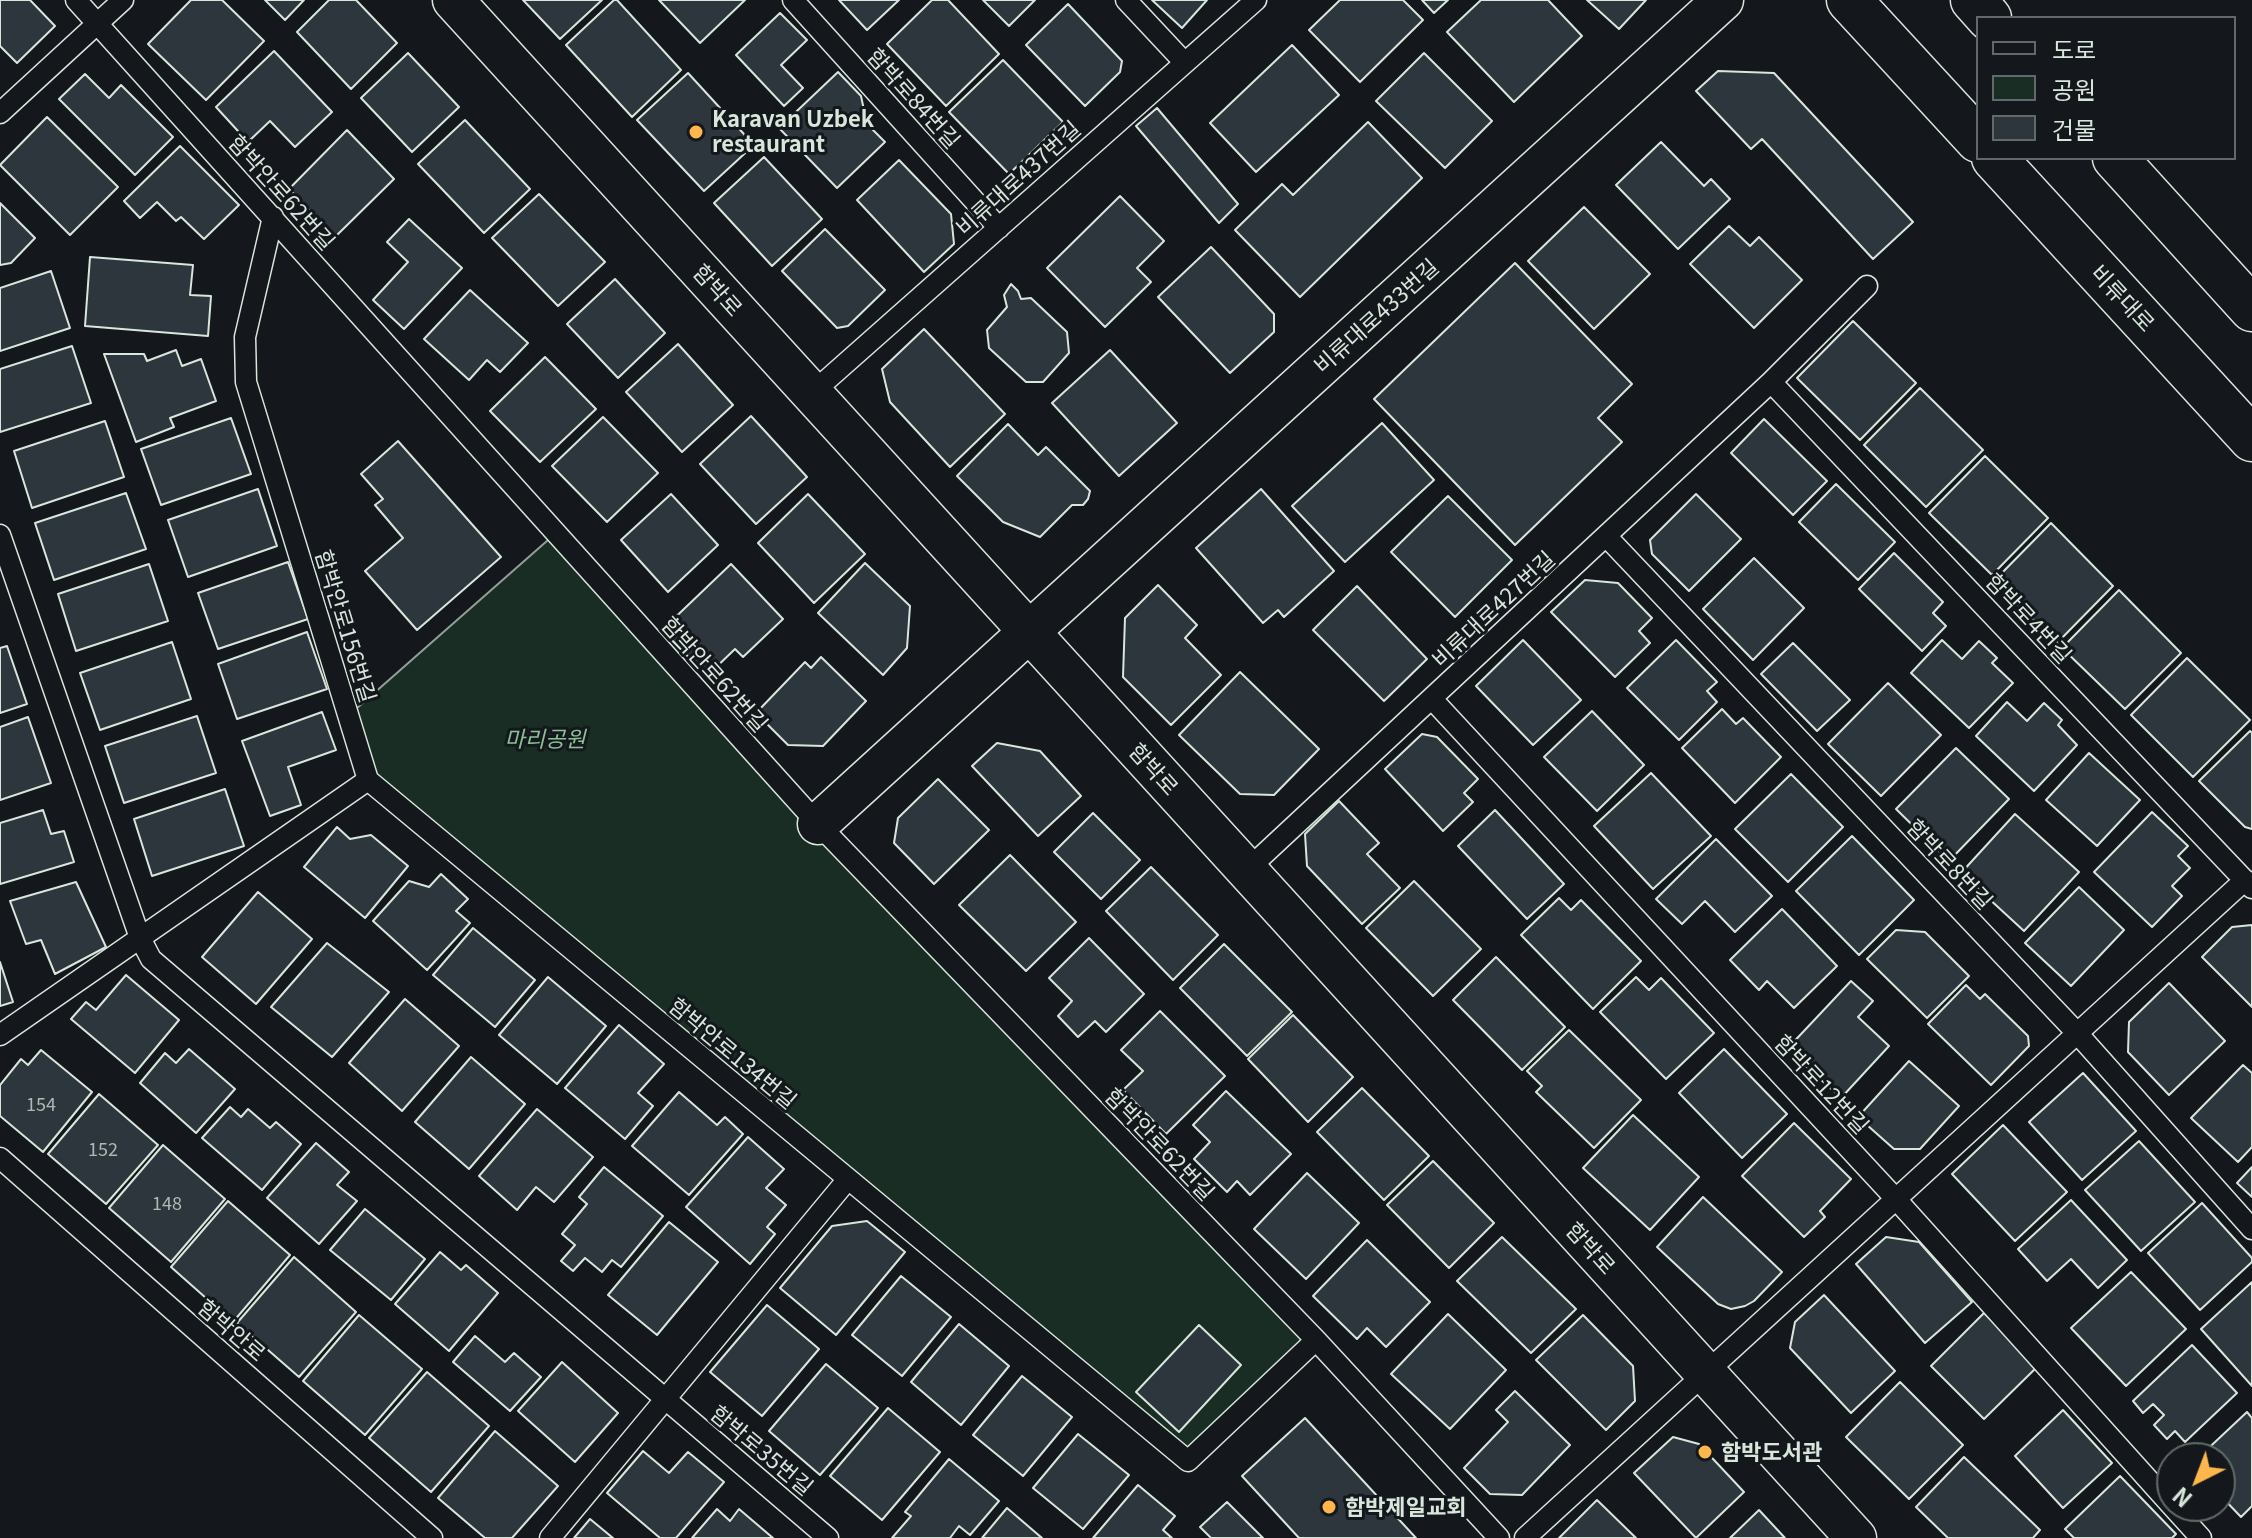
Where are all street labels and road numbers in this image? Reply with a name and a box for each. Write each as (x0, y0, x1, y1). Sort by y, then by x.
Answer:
street label: 함박로84번길 (862, 42, 966, 154)
street label: 비류대로437번길 (950, 115, 1086, 241)
street label: 함박안로62번길 (223, 129, 341, 255)
street label: 비류대로433번길 (1308, 253, 1444, 379)
street label: 함박로 (688, 259, 748, 321)
street label: 비류대로 (2086, 259, 2160, 337)
street label: 비류대로427번길 (1426, 545, 1560, 673)
street label: 함박안로156번길 (310, 547, 382, 705)
street label: 함박로4번길 (1981, 568, 2077, 668)
street label: 함박안로62번길 (656, 611, 774, 737)
street label: 함박로 (1124, 738, 1184, 800)
street label: 함박로8번길 (1902, 814, 1998, 914)
street label: 함박안로134번길 (664, 992, 802, 1114)
street label: 함박로12번길 (1770, 1029, 1874, 1139)
street label: 함박안로62번길 (1100, 1082, 1220, 1206)
street label: 함박로 (1561, 1217, 1621, 1279)
street label: 함박안로 (193, 1293, 271, 1367)
street label: 함박로35번길 (705, 1400, 819, 1500)

